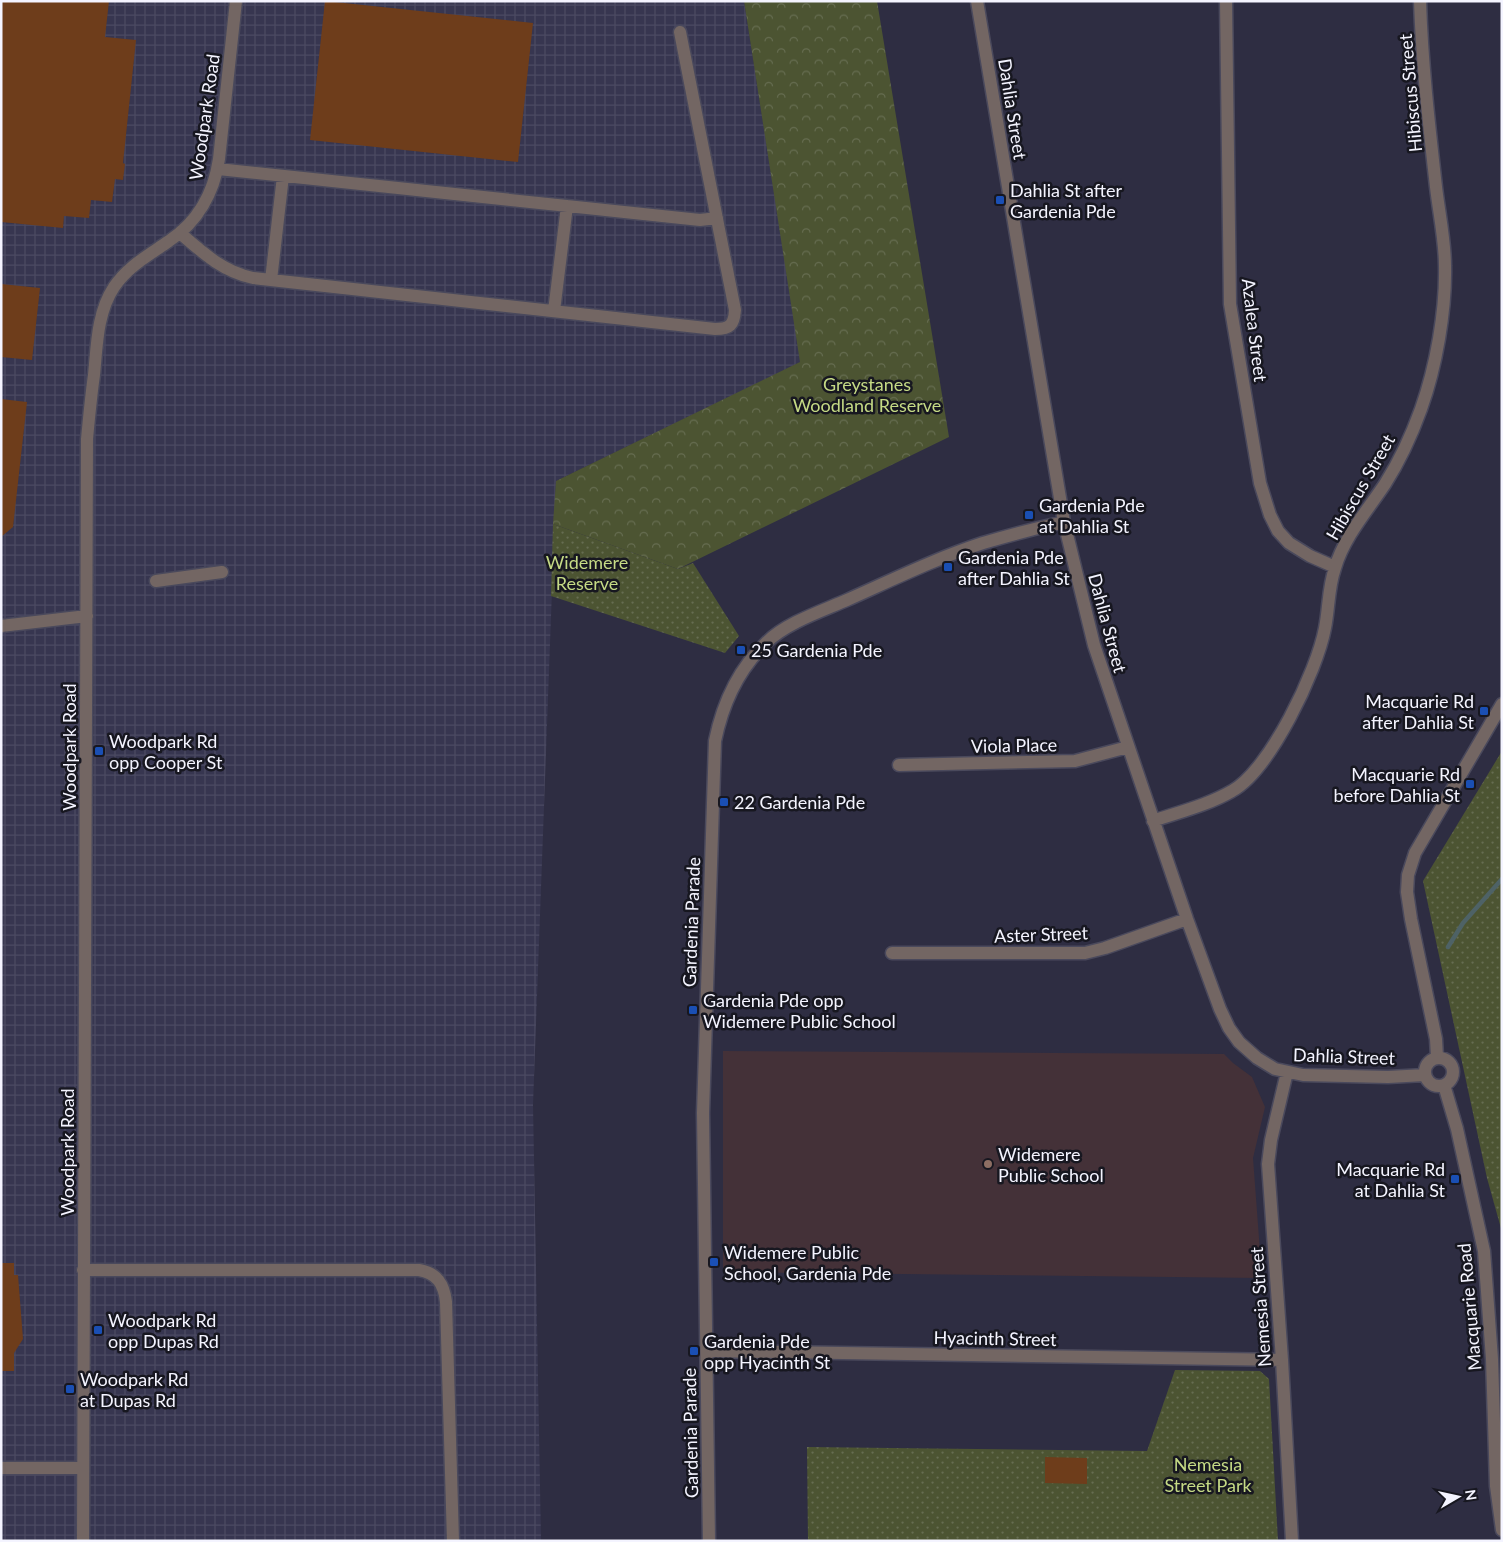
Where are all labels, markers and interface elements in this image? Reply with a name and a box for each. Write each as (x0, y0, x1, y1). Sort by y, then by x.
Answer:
street label: Hibiscus Street (1394, 32, 1426, 153)
street label: Woodpark Road (184, 52, 224, 182)
street label: Dahlia Street (994, 57, 1032, 162)
place label: Dahlia St after Gardenia Pde (1010, 179, 1123, 222)
marker: Dahlia St after Gardenia Pde (994, 194, 1006, 206)
street label: Azalea Street (1238, 277, 1272, 383)
park label: Greystanes Woodland Reserve (793, 373, 941, 416)
street label: Hibiscus Street (1321, 430, 1399, 544)
place label: Gardenia Pde at Dahlia St (1039, 494, 1145, 537)
marker: Gardenia Pde at Dahlia St (1023, 509, 1035, 521)
place label: Gardenia Pde after Dahlia St (958, 546, 1070, 589)
park label: Widemere Reserve (546, 551, 628, 594)
marker: Gardenia Pde after Dahlia St (942, 561, 954, 573)
street label: Dahlia Street (1084, 571, 1132, 676)
place label: 25 Gardenia Pde (751, 639, 882, 661)
marker: 25 Gardenia Pde (735, 644, 747, 656)
street label: Woodpark Road (58, 683, 80, 811)
place label: Macquarie Rd after Dahlia St (1362, 690, 1475, 733)
marker: Macquarie Rd after Dahlia St (1478, 705, 1490, 717)
place label: Woodpark Rd opp Cooper St (109, 730, 223, 773)
street label: Viola Place (971, 733, 1057, 757)
marker: Woodpark Rd opp Cooper St (93, 745, 105, 757)
place label: Macquarie Rd before Dahlia St (1334, 763, 1461, 806)
marker: Macquarie Rd before Dahlia St (1464, 778, 1476, 790)
place label: 22 Gardenia Pde (734, 791, 865, 813)
marker: 22 Gardenia Pde (718, 796, 730, 808)
street label: Gardenia Parade (678, 857, 704, 987)
street label: Aster Street (994, 921, 1089, 947)
place label: Gardenia Pde opp Widemere Public School (703, 989, 896, 1032)
marker: Gardenia Pde opp Widemere Public School (687, 1004, 699, 1016)
street label: Dahlia Street (1293, 1043, 1396, 1069)
street label: Woodpark Road (56, 1088, 78, 1216)
place label: Widemere Public School (998, 1143, 1104, 1186)
marker: Widemere Public School (982, 1158, 994, 1170)
place label: Macquarie Rd at Dahlia St (1336, 1158, 1446, 1201)
marker: Macquarie Rd at Dahlia St (1449, 1173, 1461, 1185)
place label: Widemere Public School, Gardenia Pde (724, 1241, 891, 1284)
street label: Macquarie Road (1452, 1242, 1486, 1372)
street label: Nemesia Street (1245, 1246, 1275, 1368)
marker: Widemere Public School, Gardenia Pde (708, 1256, 720, 1268)
place label: Woodpark Rd opp Dupas Rd (108, 1309, 219, 1352)
marker: Woodpark Rd opp Dupas Rd (92, 1324, 104, 1336)
street label: Hyacinth Street (933, 1326, 1057, 1350)
place label: Gardenia Pde opp Hyacinth St (704, 1330, 831, 1373)
marker: Gardenia Pde opp Hyacinth St (688, 1345, 700, 1357)
place label: Woodpark Rd at Dupas Rd (80, 1368, 188, 1411)
street label: Gardenia Parade (678, 1368, 702, 1498)
marker: Woodpark Rd at Dupas Rd (64, 1383, 76, 1395)
park label: Nemesia Street Park (1164, 1453, 1252, 1496)
north arrow (1433, 1472, 1483, 1522)
text: N (1462, 1488, 1481, 1502)

